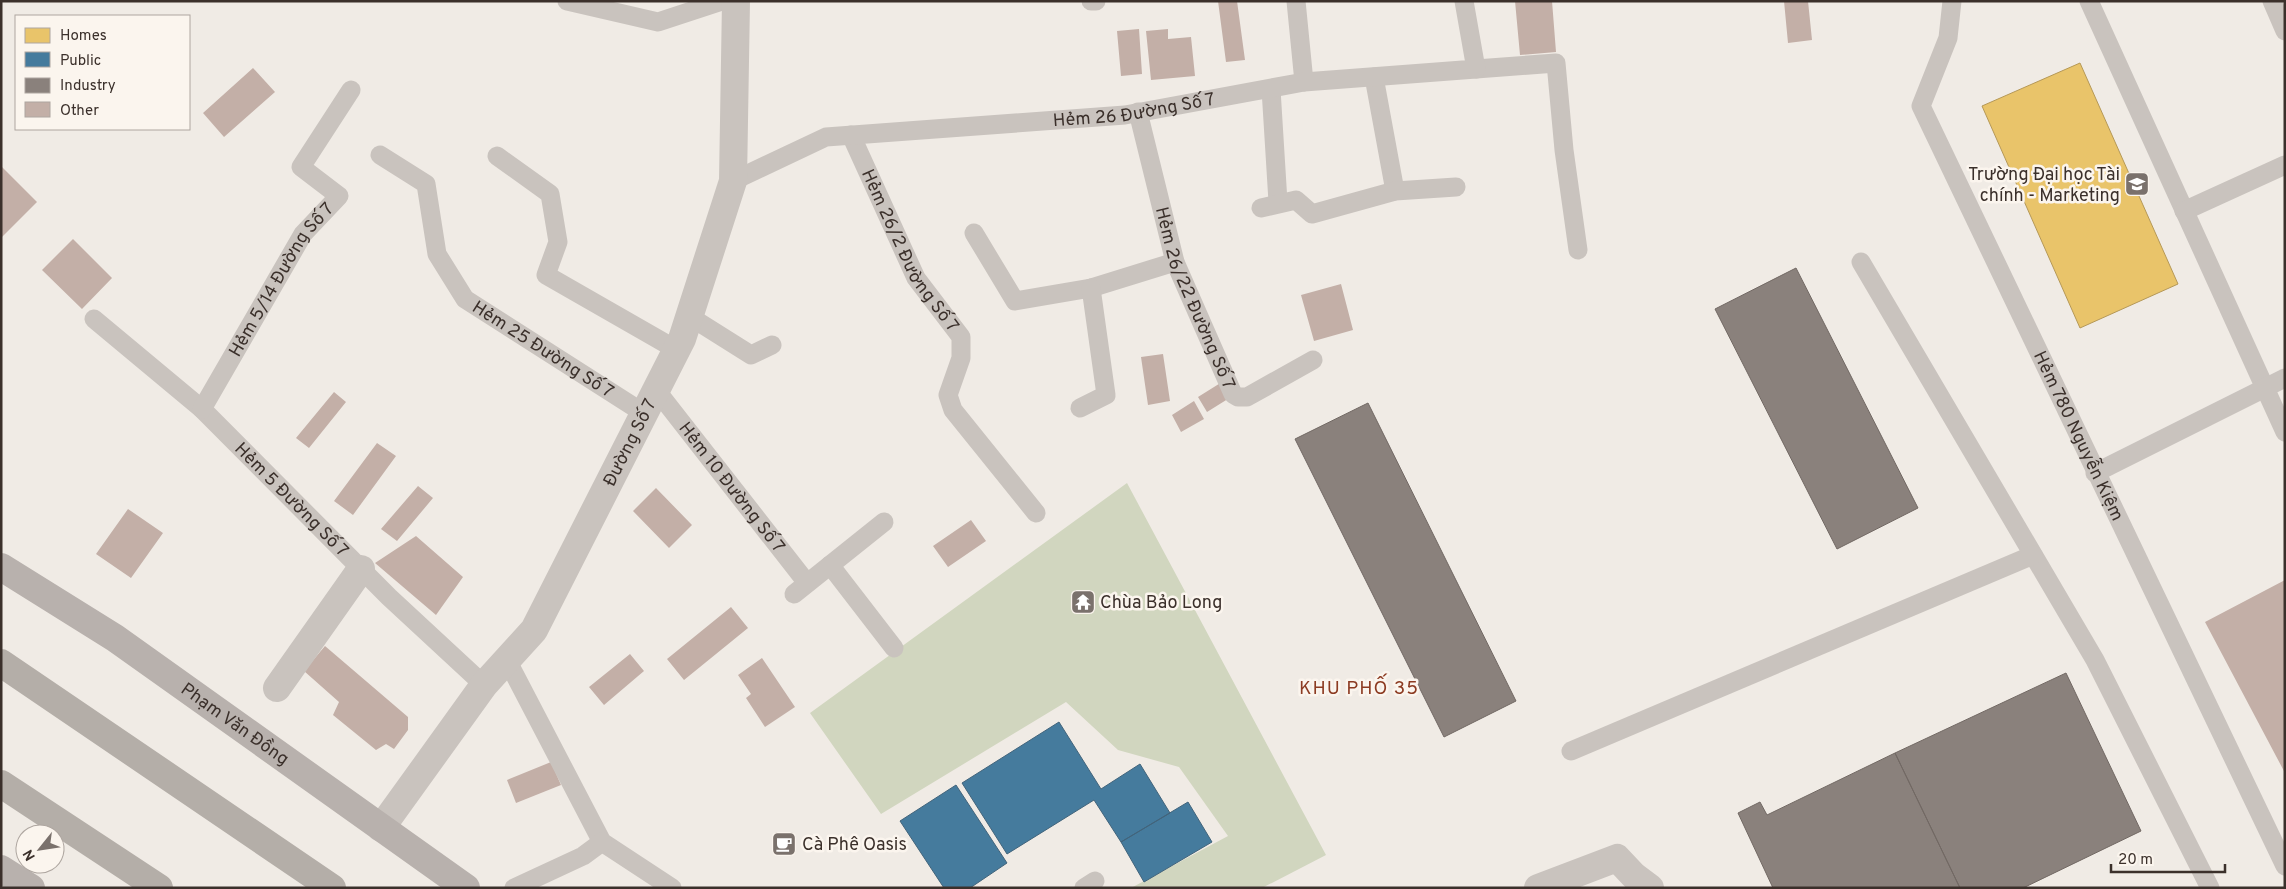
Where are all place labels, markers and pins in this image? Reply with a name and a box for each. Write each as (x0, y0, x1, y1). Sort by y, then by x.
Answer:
place label: Trường Đại học Tài chính - Marketing (1968, 164, 2120, 208)
school or university icon: Trường Đại học Tài chính - Marketing (2124, 171, 2150, 197)
temple icon: Chùa Bảo Long (1070, 589, 1096, 615)
place label: Chùa Bảo Long (1100, 592, 1222, 615)
cafe icon: Cà Phê Oasis (771, 831, 797, 857)
place label: Cà Phê Oasis (802, 834, 907, 857)

